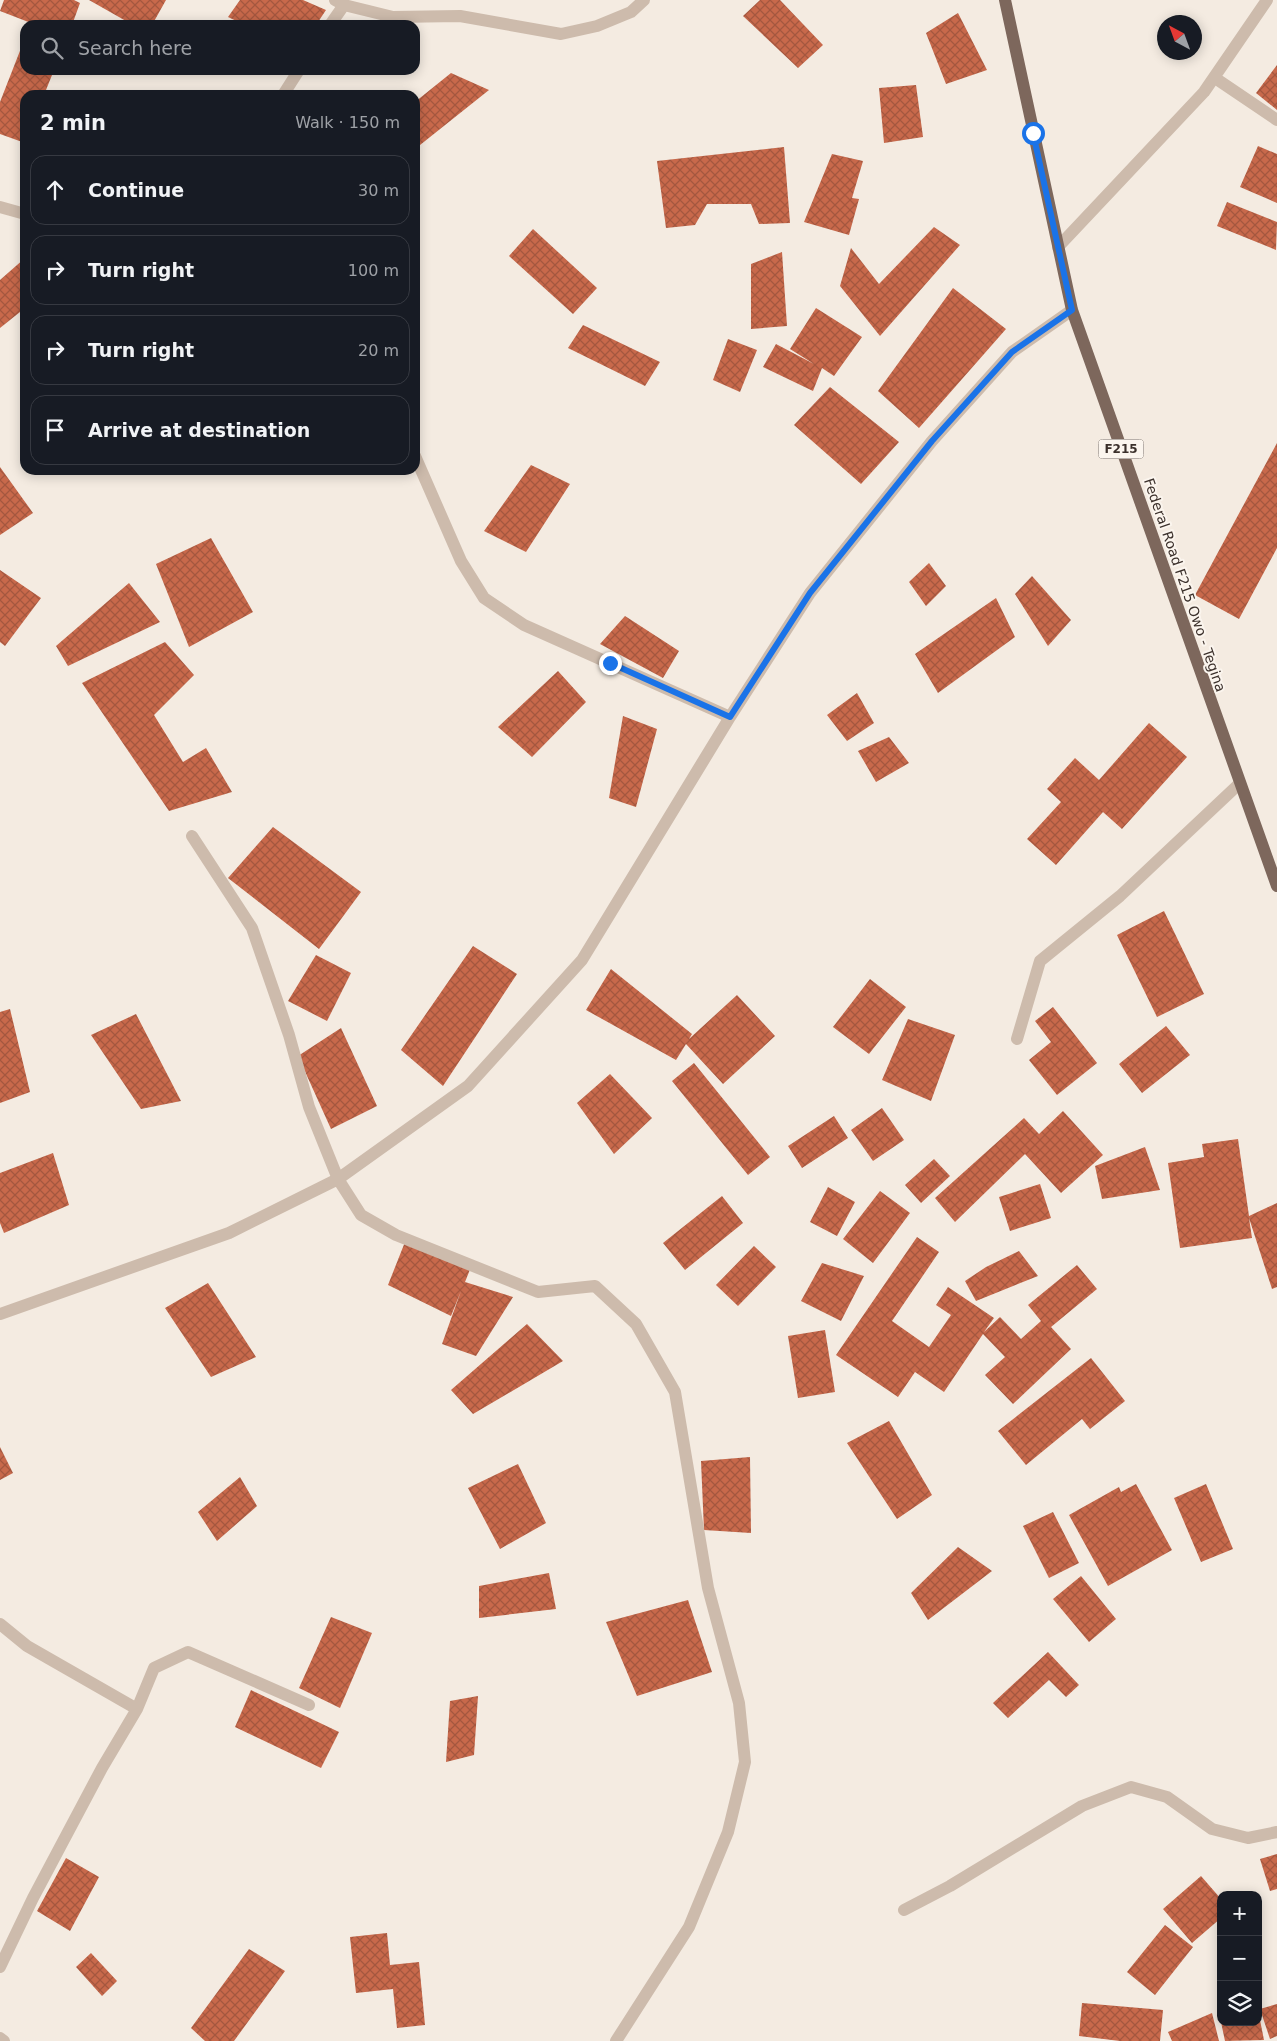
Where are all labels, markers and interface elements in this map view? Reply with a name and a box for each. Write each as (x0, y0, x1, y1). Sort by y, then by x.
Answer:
north arrow (1157, 15, 1202, 60)
search box (20, 20, 420, 75)
icon: search (38, 34, 66, 62)
text: Search here (78, 37, 192, 59)
text: 2 min (40, 111, 106, 135)
text: Walk · 150 m (295, 113, 400, 132)
route start (1022, 122, 1045, 145)
icon: ahead (41, 176, 69, 204)
text: Continue (88, 179, 184, 201)
text: 30 m (358, 181, 399, 200)
icon: right (41, 256, 69, 284)
text: Turn right (88, 259, 194, 281)
text: 100 m (348, 261, 399, 280)
icon: right (41, 336, 69, 364)
text: Turn right (88, 339, 194, 361)
text: 20 m (358, 341, 399, 360)
icon: arrive (41, 416, 69, 444)
text: Arrive at destination (88, 419, 310, 441)
road number: F215 (1098, 439, 1144, 458)
street label: Federal Road F215 Owo - Tegina (1141, 476, 1229, 694)
route end (599, 652, 622, 675)
map controls (1217, 1891, 1262, 2026)
button: + (1217, 1891, 1262, 1936)
button: − (1217, 1936, 1262, 1981)
button: layers (1217, 1981, 1262, 2026)

